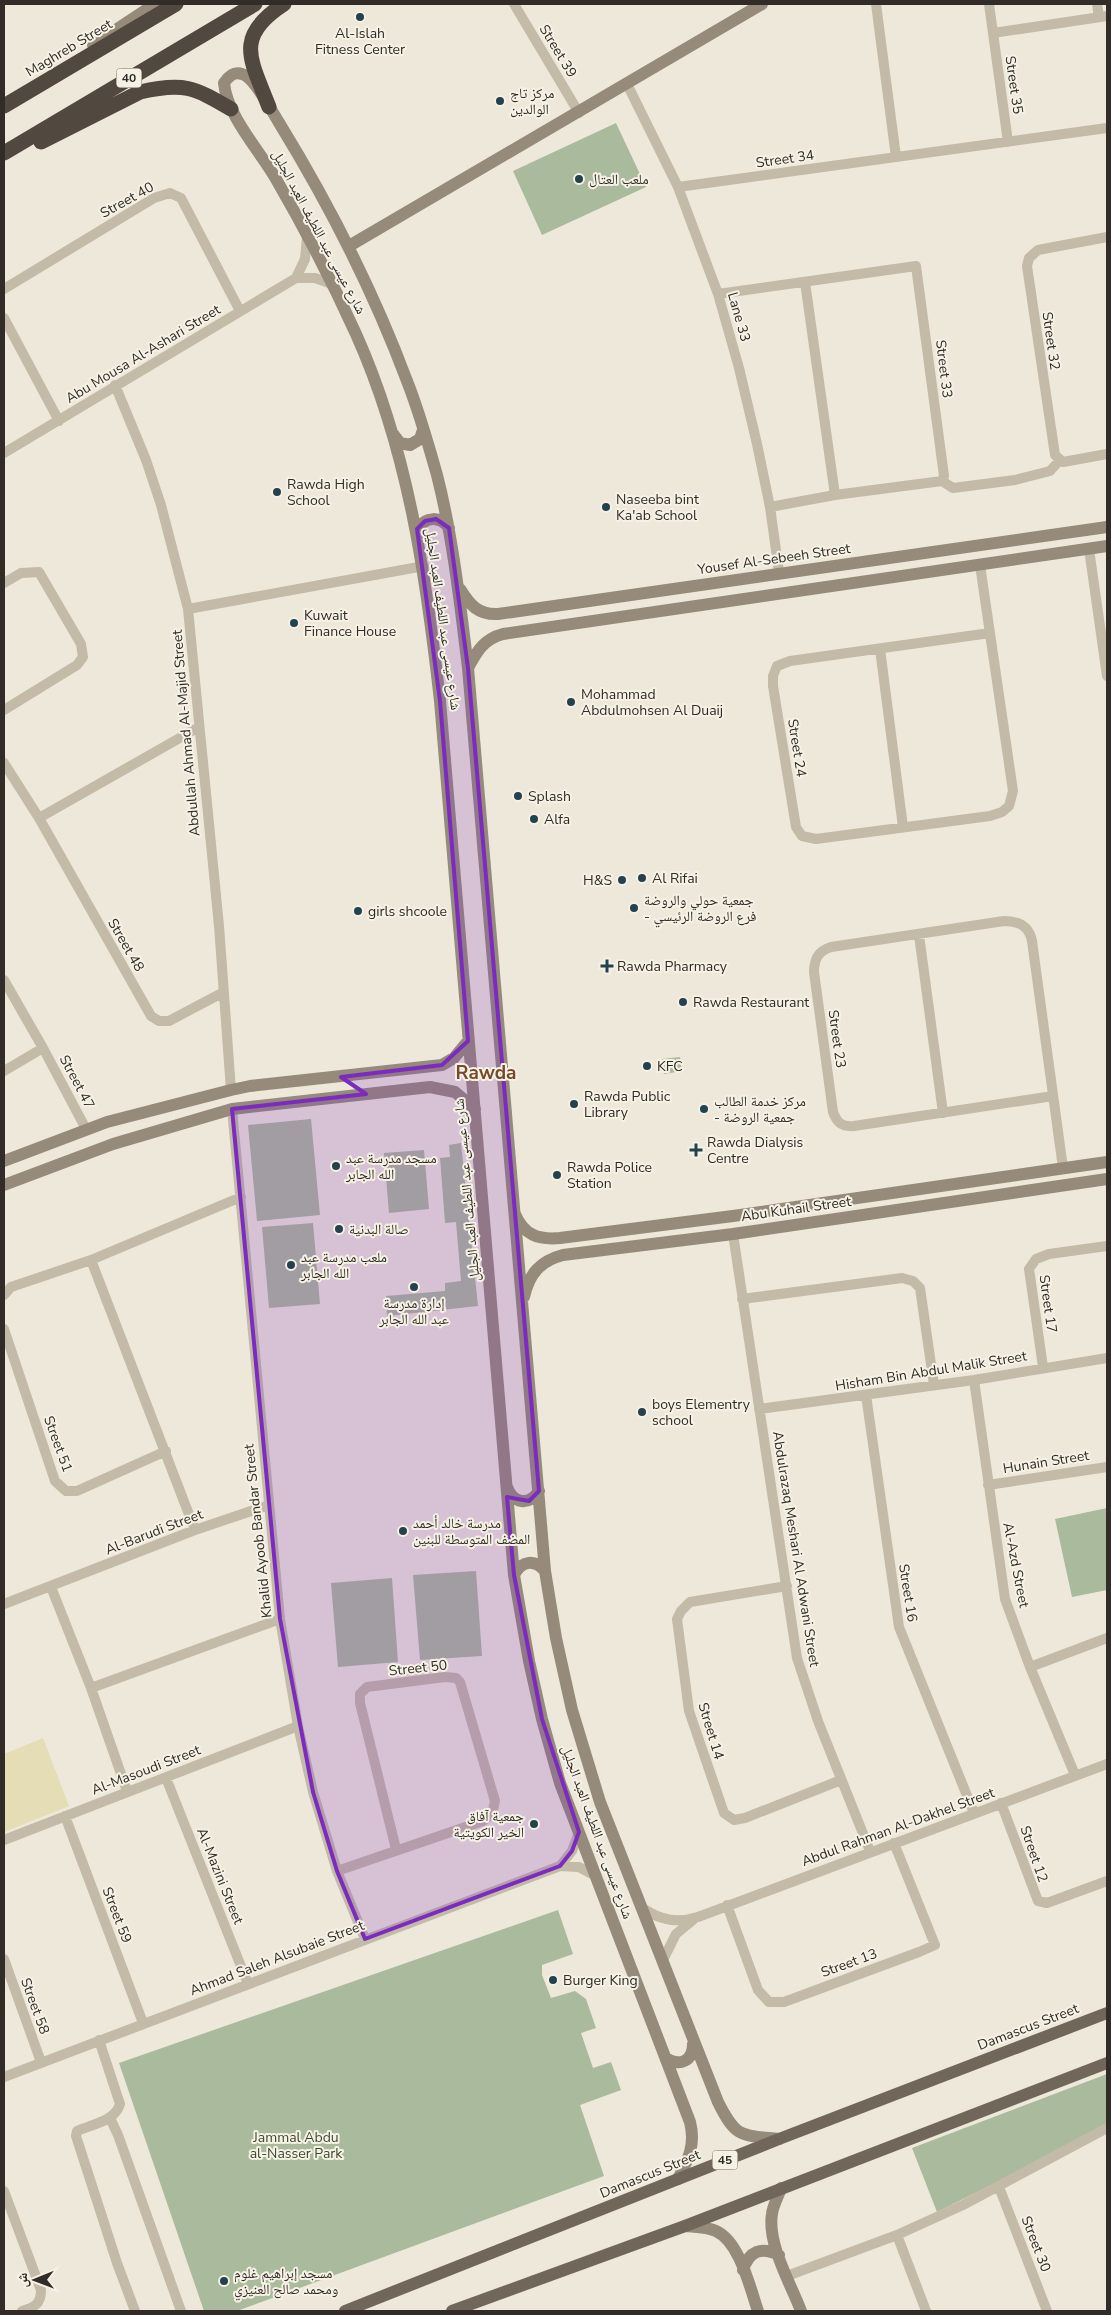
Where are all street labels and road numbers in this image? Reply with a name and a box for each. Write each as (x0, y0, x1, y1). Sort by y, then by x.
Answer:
street label: Maghreb Street (22, 15, 116, 81)
street label: Street 39 (535, 21, 581, 81)
street label: Street 35 (1001, 55, 1027, 115)
road number: 40 (116, 68, 142, 88)
street label: شارع عيسى عبد اللطيف العبد الجليل (268, 146, 370, 318)
street label: Street 34 (755, 146, 815, 172)
street label: Street 40 (97, 177, 157, 223)
street label: Lane 33 (723, 290, 755, 344)
street label: Abu Mousa Al-Ashari Street (62, 300, 224, 408)
street label: Street 32 (1038, 311, 1064, 371)
street label: Street 33 (931, 339, 957, 399)
street label: شارع عيسى عبد اللطيف العبد الجليل (421, 527, 465, 711)
street label: Yousef Al-Sebeeh Street (695, 539, 852, 579)
street label: Abdullah Ahmad Al-Majid Street (168, 629, 204, 837)
street label: Street 24 (783, 718, 811, 778)
street label: Street 48 (103, 915, 149, 975)
street label: Street 23 (824, 1009, 850, 1069)
street label: Street 47 (55, 1052, 99, 1112)
street label: شارع عيسى عبد اللطيف العبد الجليل (450, 1098, 484, 1282)
street label: Abu Kuhail Street (740, 1192, 852, 1226)
street label: Street 17 (1035, 1274, 1061, 1334)
street label: Hisham Bin Abdul Malik Street (834, 1346, 1028, 1396)
street label: Street 51 (39, 1413, 77, 1475)
street label: Abdulrazaq Meshari Al Adwani Street (768, 1430, 824, 1668)
street label: Khalid Ayoob Bandar Street (239, 1443, 277, 1619)
street label: Hunain Street (1002, 1446, 1090, 1478)
street label: Al-Barudi Street (102, 1505, 206, 1559)
street label: Al-Azd Street (998, 1521, 1034, 1609)
street label: Street 16 (894, 1563, 922, 1623)
street label: Street 50 (388, 1655, 448, 1681)
street label: Street 14 (693, 1700, 729, 1762)
street label: Al-Masoudi Street (89, 1740, 203, 1800)
street label: شارع عيسى عبد اللطيف العبد الجليل (557, 1742, 637, 1922)
street label: Abdul Rahman Al-Dakhel Street (799, 1783, 997, 1871)
street label: Street 12 (1015, 1823, 1053, 1885)
street label: Al-Mazini Street (192, 1825, 248, 1927)
street label: Street 59 (98, 1884, 136, 1946)
street label: Ahmad Saleh Alsubaie Street (187, 1916, 367, 2000)
street label: Street 13 (818, 1944, 880, 1982)
street label: Street 58 (16, 1975, 54, 2037)
street label: Damascus Street (975, 1999, 1081, 2055)
street label: Damascus Street (597, 2145, 703, 2203)
road number: 45 (712, 2150, 738, 2170)
street label: Street 30 (1017, 2213, 1055, 2275)

